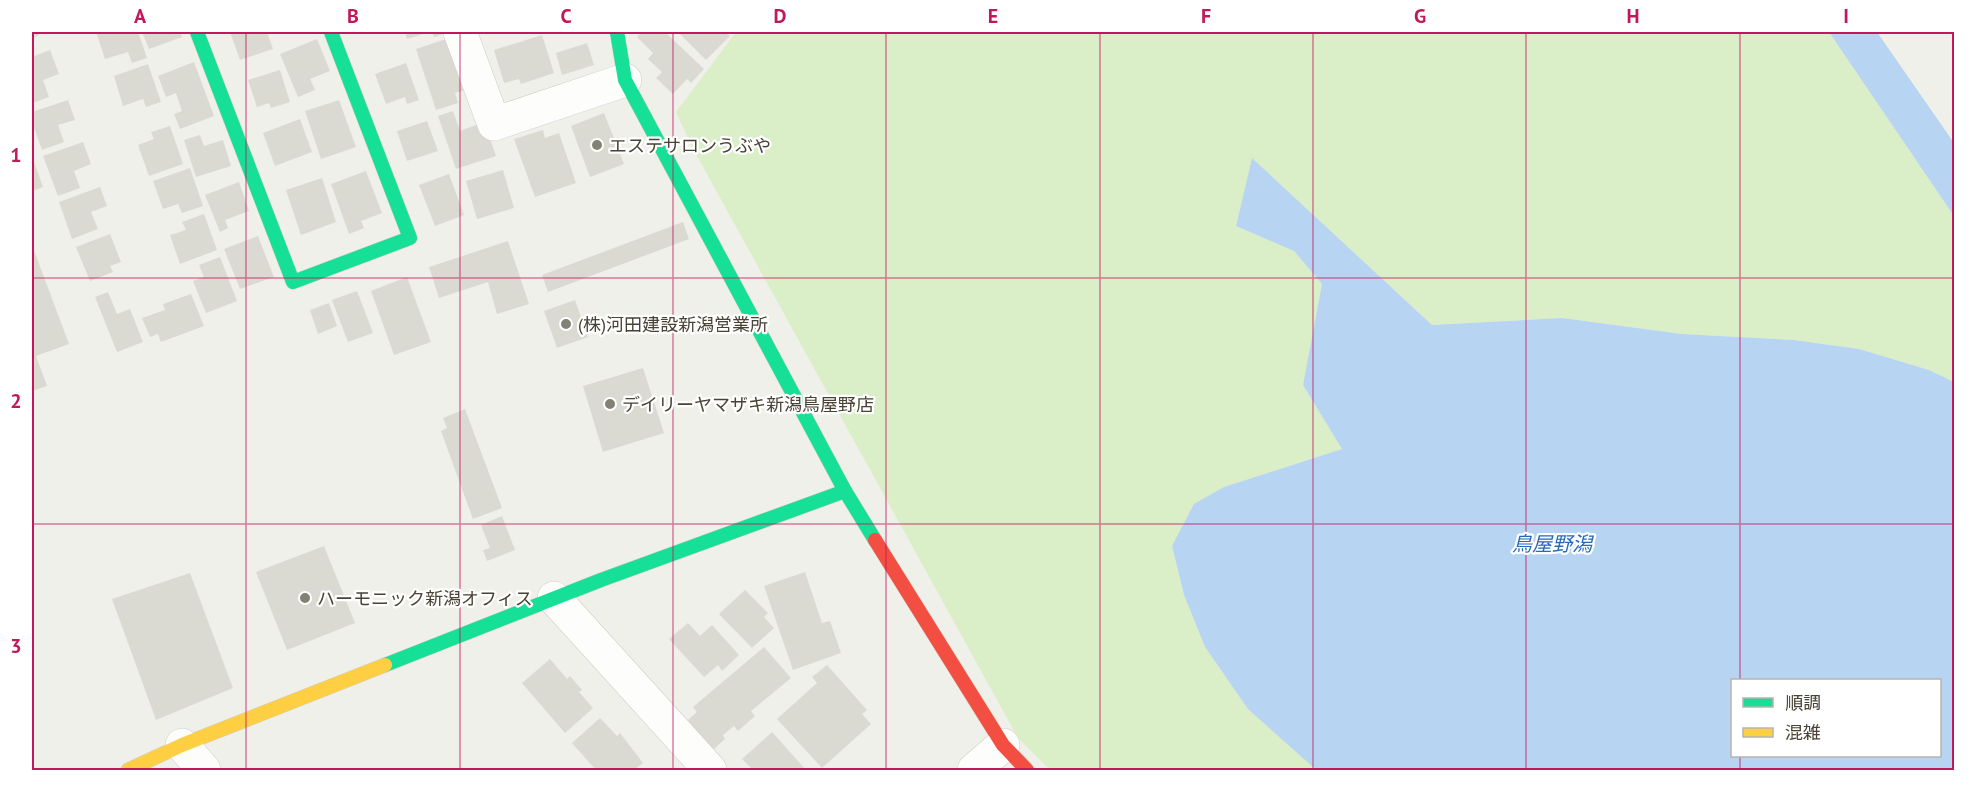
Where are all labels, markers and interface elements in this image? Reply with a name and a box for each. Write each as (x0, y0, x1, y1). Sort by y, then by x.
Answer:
text: A (134, 3, 147, 29)
text: B (347, 3, 359, 29)
text: C (560, 3, 572, 29)
text: D (774, 3, 787, 29)
text: E (988, 3, 998, 29)
text: F (1201, 3, 1211, 29)
text: G (1414, 3, 1426, 29)
text: H (1626, 3, 1640, 29)
text: I (1843, 3, 1849, 29)
place label: エステサロンうぶや (609, 134, 771, 157)
marker: エステサロンうぶや (590, 138, 604, 152)
text: 1 (10, 142, 22, 168)
place label: (株)河田建設新潟営業所 (578, 313, 768, 336)
marker: (株)河田建設新潟営業所 (559, 317, 573, 331)
text: 2 (10, 388, 22, 414)
place label: デイリーヤマザキ新潟鳥屋野店 (622, 393, 874, 416)
marker: デイリーヤマザキ新潟鳥屋野店 (603, 397, 617, 411)
water label: 鳥屋野潟 (1512, 531, 1595, 557)
place label: ハーモニック新潟オフィス (317, 587, 533, 610)
marker: ハーモニック新潟オフィス (298, 591, 312, 605)
text: 3 (10, 633, 22, 659)
legend (1731, 679, 1941, 757)
text: 順調 (1785, 691, 1821, 714)
text: 混雑 (1785, 721, 1821, 744)

